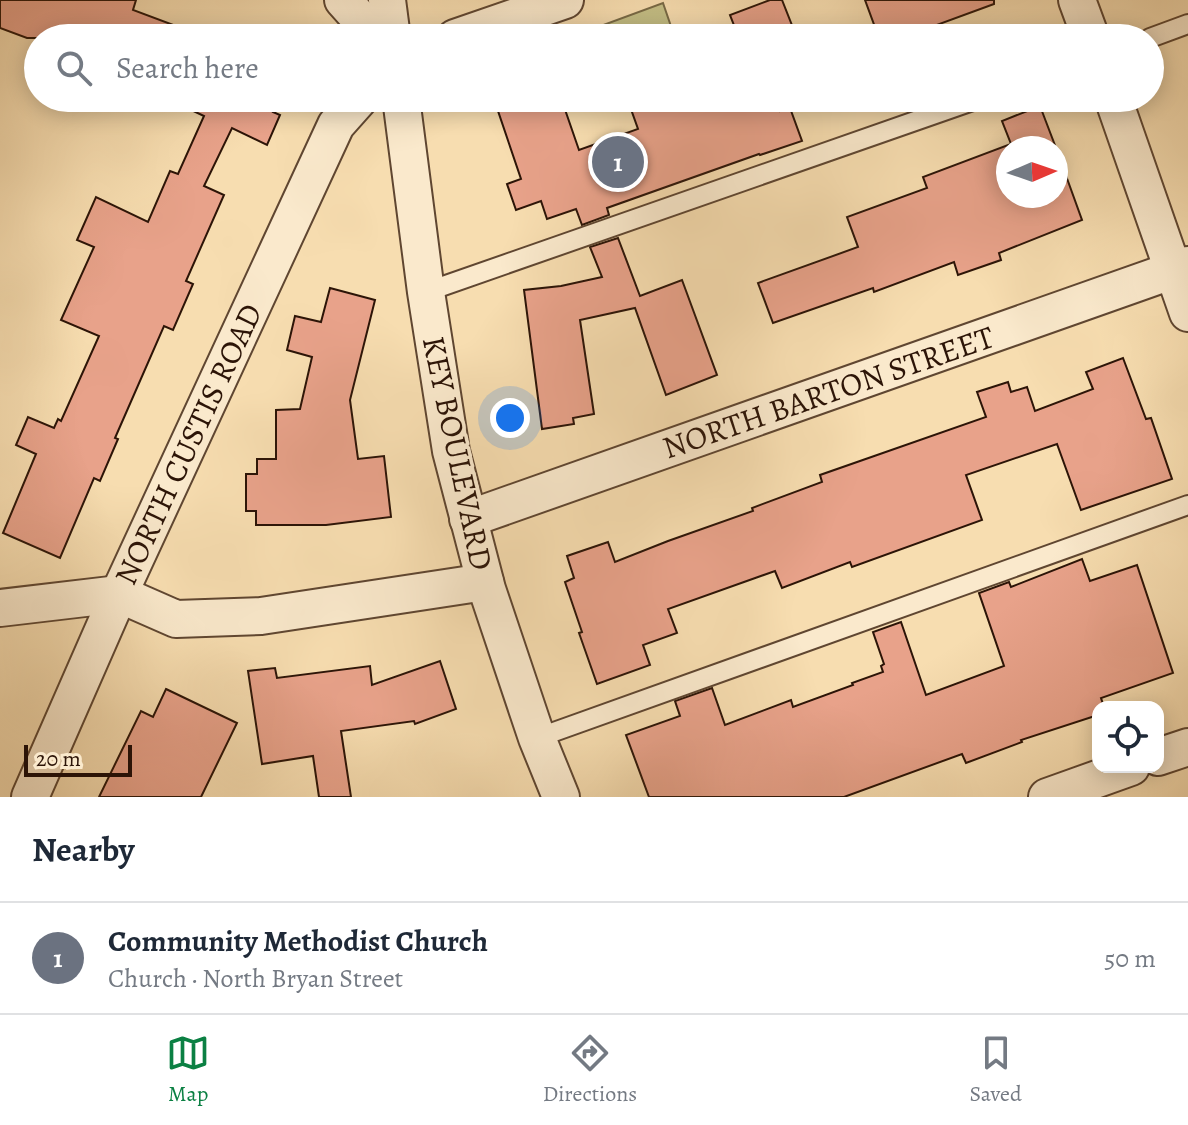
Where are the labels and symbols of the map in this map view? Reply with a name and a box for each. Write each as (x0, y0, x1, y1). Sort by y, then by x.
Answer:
pin: 1 (592, 132, 644, 192)
north arrow (996, 136, 1068, 208)
street label: NORTH CUSTIS ROAD (103, 296, 273, 592)
street label: NORTH BARTON STREET (656, 314, 1000, 469)
street label: KEY BOULEVARD (412, 332, 504, 574)
your location (490, 398, 530, 438)
scale bar (24, 741, 132, 777)

